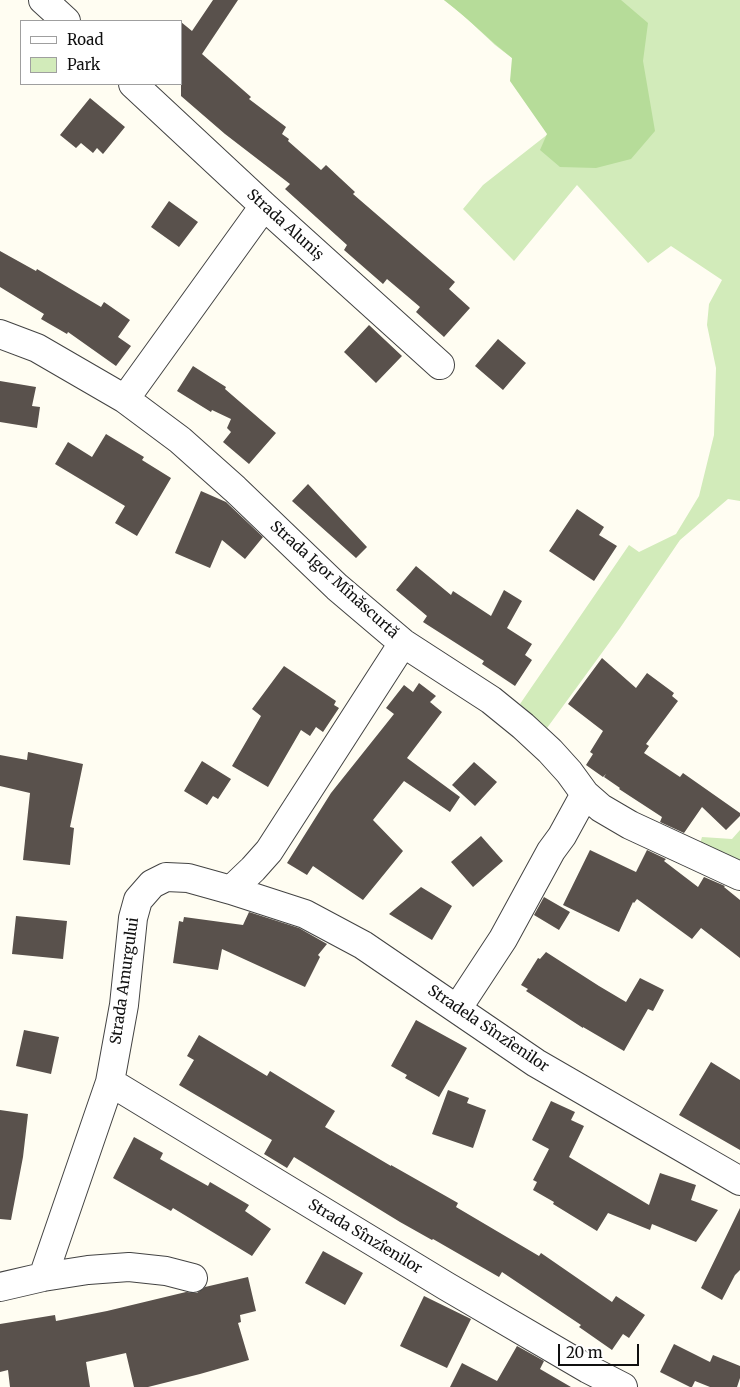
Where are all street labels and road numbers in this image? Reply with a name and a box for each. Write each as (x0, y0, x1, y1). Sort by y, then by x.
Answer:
street label: Strada Aluniș (243, 186, 327, 264)
street label: Strada Igor Mînăscurtă (266, 518, 402, 642)
street label: Strada Amurgului (107, 916, 143, 1046)
street label: Stradela Sînzîenilor (424, 982, 552, 1076)
street label: Strada Sînzîenilor (305, 1196, 425, 1278)

